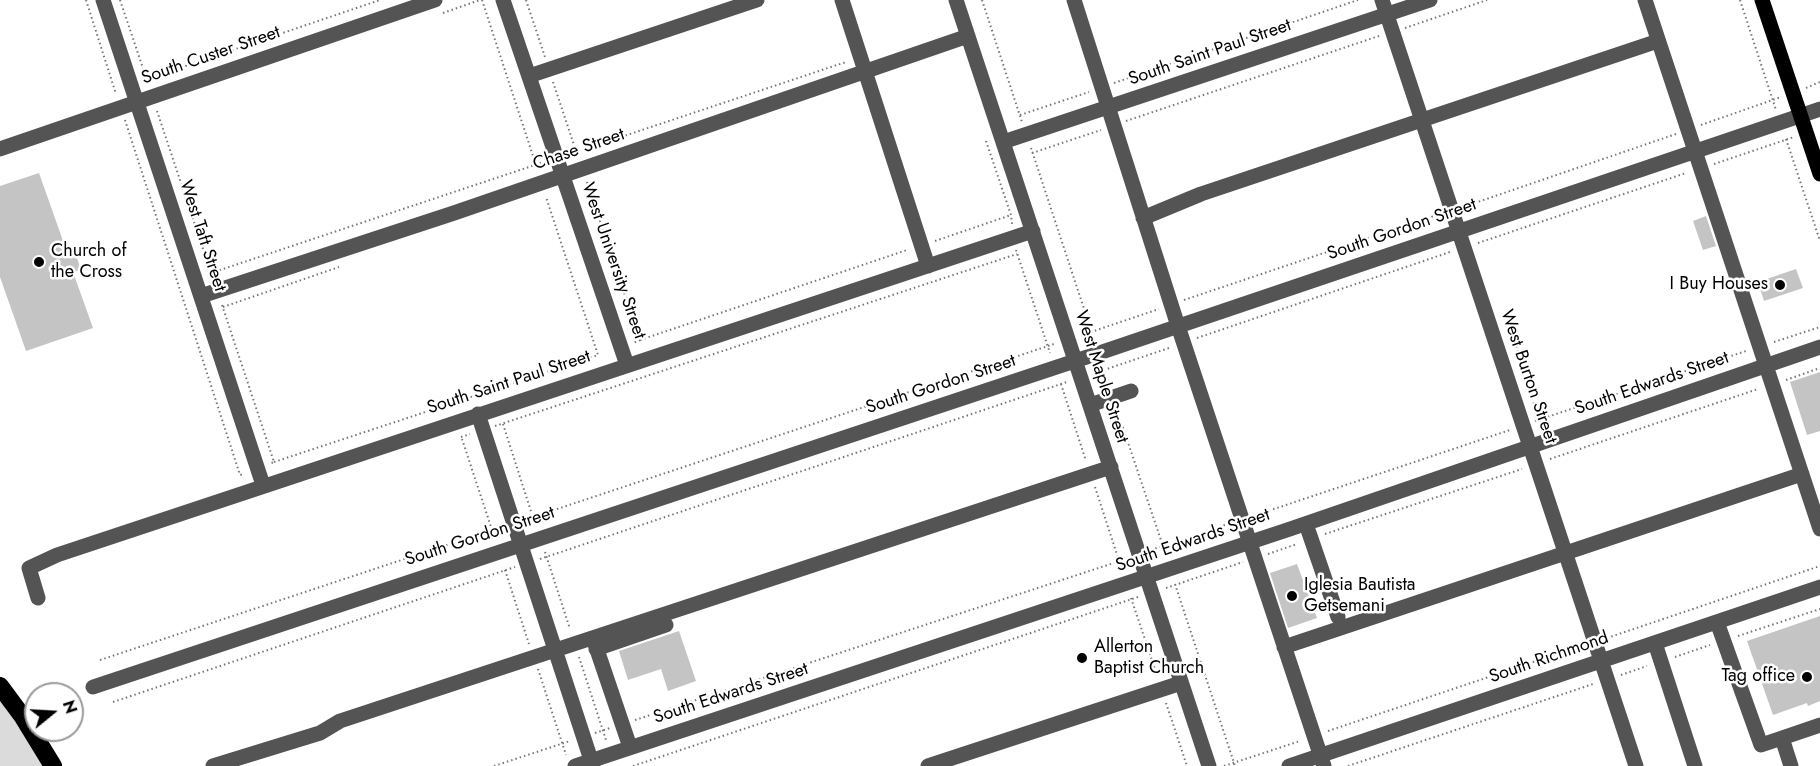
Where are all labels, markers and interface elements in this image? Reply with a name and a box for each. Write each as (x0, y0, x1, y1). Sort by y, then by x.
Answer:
street label: South Saint Paul Street (1126, 15, 1294, 91)
street label: South Custer Street (139, 22, 283, 90)
street label: Chase Street (530, 124, 628, 176)
street label: West Taft Street (174, 178, 230, 294)
street label: West University Street (576, 180, 650, 342)
street label: South Gordon Street (1325, 194, 1479, 266)
place label: Church of the Cross (51, 241, 127, 284)
marker: Church of the Cross (32, 255, 46, 269)
place label: I Buy Houses (1669, 274, 1768, 296)
marker: I Buy Houses (1773, 278, 1787, 292)
street label: West Burton Street (1495, 307, 1561, 447)
street label: West Maple Street (1069, 308, 1133, 446)
street label: South Saint Paul Street (425, 346, 593, 420)
street label: South Edwards Street (1572, 348, 1732, 420)
street label: South Gordon Street (863, 351, 1019, 419)
street label: South Gordon Street (402, 503, 558, 571)
street label: South Edwards Street (1113, 505, 1273, 577)
place label: Iglesia Bautista Getsemani (1304, 575, 1415, 618)
marker: Iglesia Bautista Getsemani (1285, 589, 1299, 603)
street label: South Richmond (1487, 627, 1611, 689)
place label: Allerton Baptist Church (1094, 637, 1204, 680)
marker: Allerton Baptist Church (1075, 651, 1089, 665)
street label: South Edwards Street (651, 659, 811, 729)
place label: Tag office (1721, 666, 1795, 688)
marker: Tag office (1800, 670, 1814, 684)
north arrow (24, 682, 84, 742)
text: N (57, 697, 83, 717)

